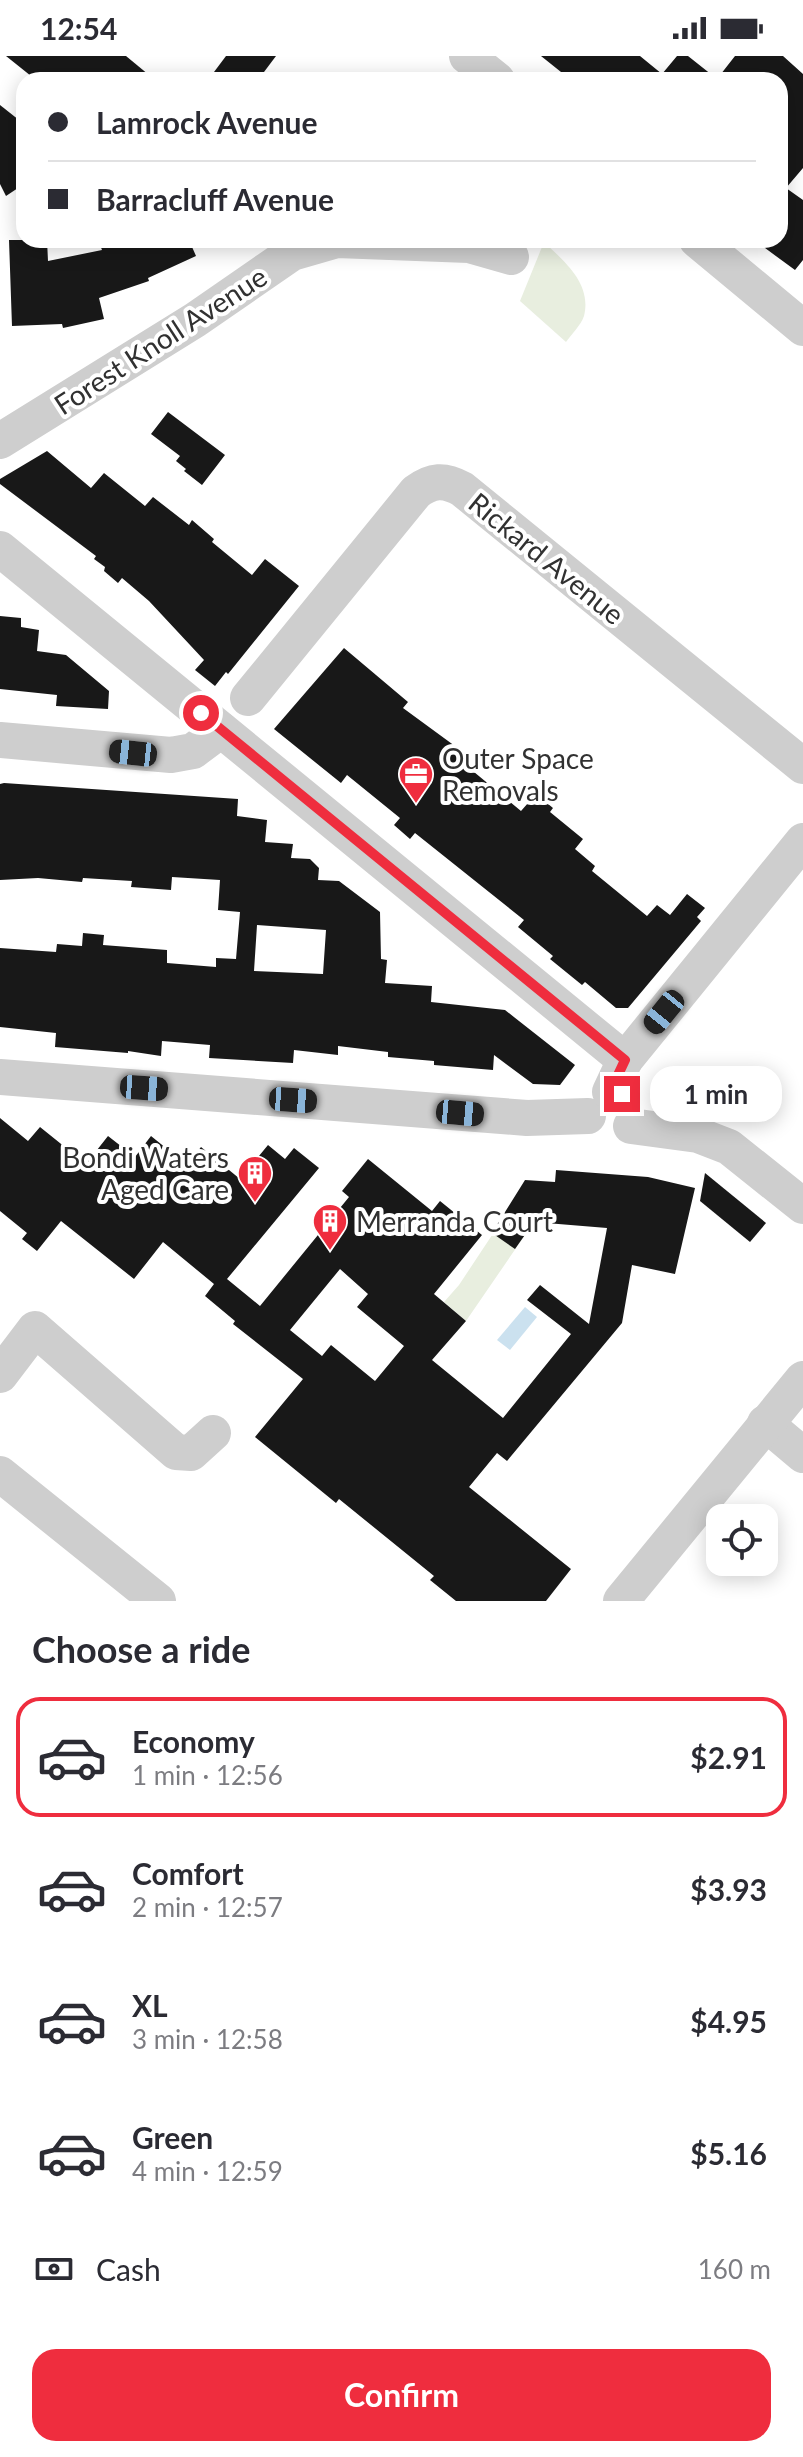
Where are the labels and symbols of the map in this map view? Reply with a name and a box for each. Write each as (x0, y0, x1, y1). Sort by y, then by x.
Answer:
street label: Forest Knoll Avenue (47, 259, 273, 421)
street label: Rickard Avenue (463, 485, 631, 631)
route start (183, 695, 219, 731)
car (108, 739, 158, 767)
place label: Outer Space Removals (442, 741, 594, 807)
office icon: Outer Space Removals (397, 755, 435, 805)
car (640, 986, 688, 1038)
callout: 1 min (650, 1066, 782, 1122)
car (119, 1074, 169, 1102)
route end (604, 1076, 640, 1112)
car (268, 1086, 318, 1114)
car (435, 1099, 485, 1127)
place label: Bondi Waters Aged Care (62, 1140, 229, 1206)
building icon: Bondi Waters Aged Care (236, 1154, 274, 1204)
building icon: Merranda Court (311, 1202, 349, 1252)
place label: Merranda Court (356, 1204, 553, 1238)

